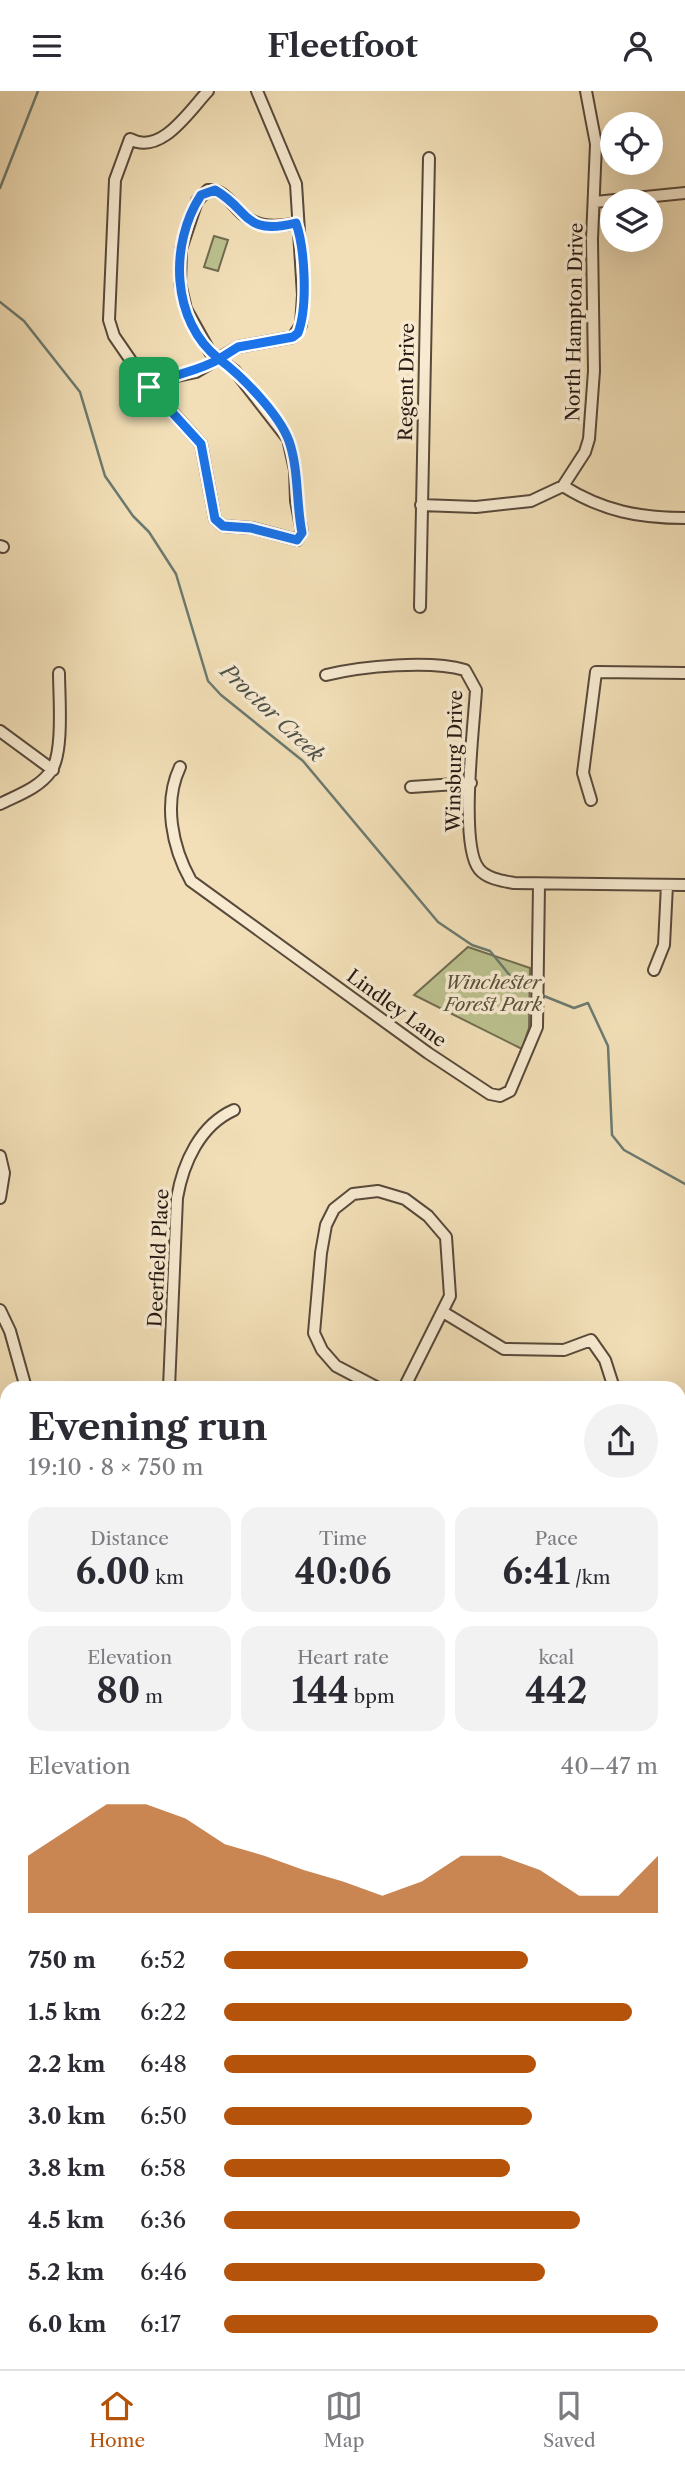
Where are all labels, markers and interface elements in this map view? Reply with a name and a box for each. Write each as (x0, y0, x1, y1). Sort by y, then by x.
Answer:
text: Fleetfoot (267, 26, 418, 65)
icon: menu (28, 27, 66, 65)
icon: person (619, 27, 657, 65)
map controls (600, 112, 663, 252)
button: locate (600, 112, 663, 175)
button: layers (600, 189, 663, 252)
street label: North Hampton Drive (561, 222, 588, 422)
street label: Regent Drive (394, 323, 419, 441)
pin (119, 357, 179, 417)
icon: arrive (130, 368, 168, 406)
water label: Proctor Creek (214, 657, 329, 767)
street label: Winsburg Drive (442, 690, 467, 833)
street label: Lindley Lane (342, 965, 451, 1052)
park label: Winchester Forest Park (442, 971, 542, 1016)
street label: Deerfield Place (143, 1188, 174, 1328)
text: Evening run (28, 1403, 268, 1450)
button: share (584, 1404, 658, 1478)
text: 19:10 · 8 × 750 m (28, 1453, 204, 1481)
text: Distance (90, 1527, 169, 1550)
text: Time (319, 1527, 367, 1550)
text: Pace (535, 1527, 578, 1550)
text: 6.00 (75, 1550, 150, 1593)
text: 40:06 (295, 1550, 391, 1593)
text: 6:41 (502, 1550, 570, 1593)
text: km (150, 1566, 184, 1589)
text: /km (570, 1566, 611, 1589)
text: Elevation (87, 1646, 172, 1669)
text: Heart rate (297, 1646, 389, 1669)
text: kcal (538, 1646, 574, 1669)
text: 80 (96, 1669, 140, 1712)
text: 144 (291, 1669, 349, 1712)
text: 442 (525, 1669, 587, 1712)
text: m (140, 1685, 163, 1708)
text: bpm (349, 1685, 395, 1708)
text: Elevation (28, 1752, 131, 1780)
text: 40–47 m (561, 1752, 658, 1780)
text: 750 m (28, 1946, 96, 1974)
text: 6:52 (140, 1946, 186, 1974)
text: 1.5 km (28, 1998, 101, 2026)
text: 6:22 (140, 1998, 186, 2026)
text: 2.2 km (28, 2050, 105, 2078)
text: 6:48 (140, 2050, 187, 2078)
text: 3.0 km (28, 2102, 106, 2130)
text: 6:50 (140, 2102, 187, 2130)
text: 3.8 km (28, 2154, 105, 2182)
text: 6:58 (140, 2154, 186, 2182)
text: 4.5 km (28, 2206, 105, 2234)
text: 6:36 (140, 2206, 186, 2234)
text: 5.2 km (28, 2258, 104, 2286)
text: 6:46 (140, 2258, 187, 2286)
text: 6.0 km (28, 2310, 106, 2338)
text: 6:17 (140, 2310, 181, 2338)
tab: Home (89, 2387, 145, 2452)
tab: Map (324, 2387, 364, 2452)
tab: Saved (543, 2387, 596, 2452)

